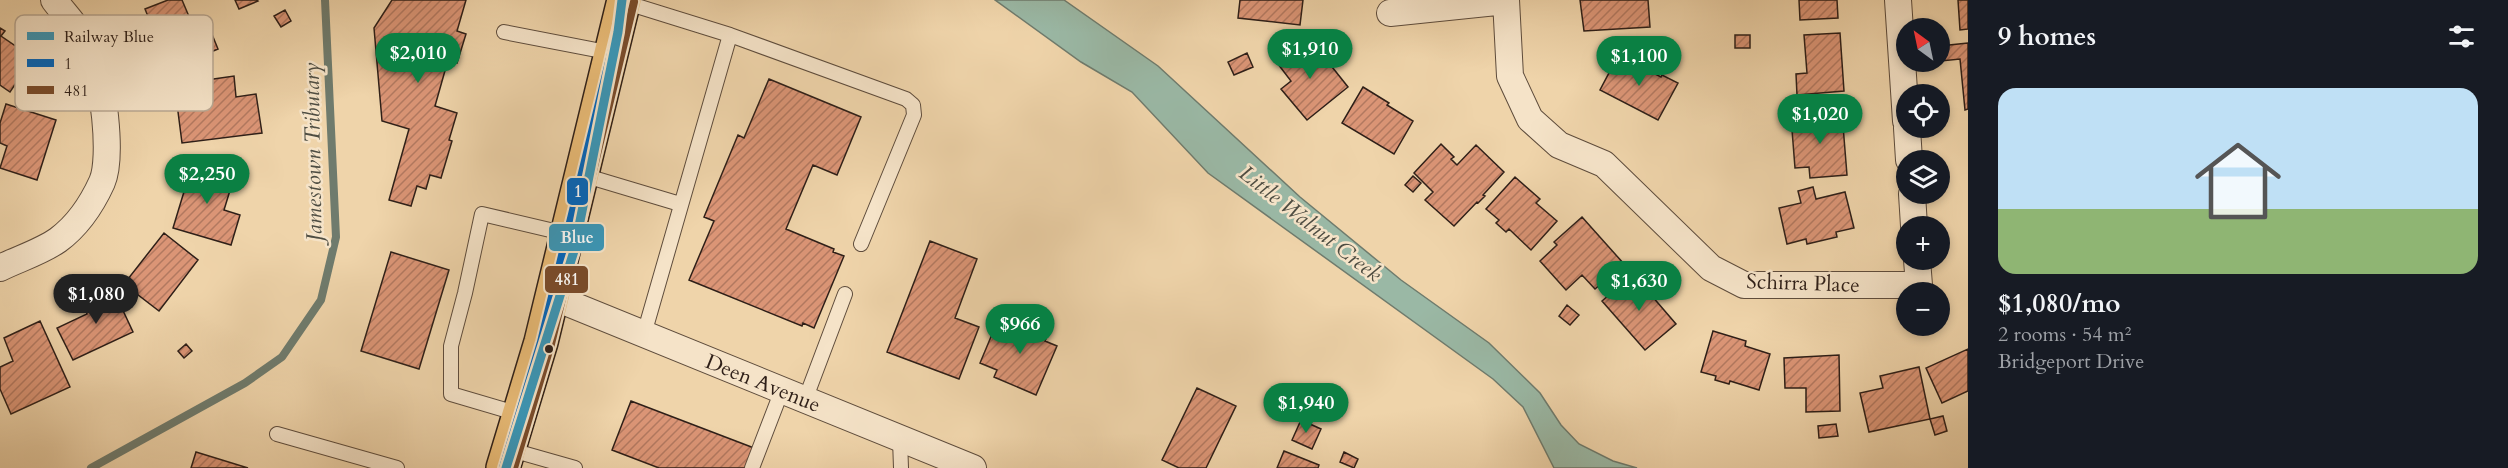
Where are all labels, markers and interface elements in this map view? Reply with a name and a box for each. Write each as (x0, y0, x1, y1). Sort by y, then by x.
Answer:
legend (15, 15, 213, 111)
north arrow (1896, 18, 1950, 72)
map controls (1896, 18, 1950, 336)
text: 9 homes (1998, 19, 2096, 54)
icon: filters (2445, 20, 2478, 53)
text: Railway Blue (64, 26, 154, 48)
pin: $1,910 (1261, 29, 1359, 80)
pin: $2,010 (369, 33, 467, 84)
text: $1,910 (1281, 35, 1339, 62)
pin: $1,100 (1590, 36, 1688, 87)
text: $2,010 (389, 39, 447, 66)
text: $1,100 (1610, 42, 1668, 69)
text: 1 (64, 53, 72, 75)
water label: Jamestown Tributary (296, 62, 330, 247)
text: 481 (64, 80, 89, 102)
button: locate (1896, 84, 1950, 138)
pin: $1,020 (1771, 94, 1869, 145)
text: $1,020 (1791, 100, 1849, 127)
icon: home (2184, 127, 2292, 235)
button: layers (1896, 150, 1950, 204)
pin: $2,250 (158, 154, 256, 205)
water label: Little Walnut Creek (1233, 158, 1388, 289)
text: $2,250 (178, 160, 236, 187)
line badge: 1 (566, 177, 589, 206)
text: 1 (574, 181, 582, 203)
button: + (1896, 216, 1950, 270)
line badge: Blue (548, 223, 605, 252)
text: Blue (560, 227, 594, 249)
pin: $1,630 (1590, 261, 1688, 312)
line badge: 481 (544, 265, 589, 294)
text: $1,630 (1610, 267, 1668, 294)
street label: Schirra Place (1746, 267, 1860, 300)
text: 481 (555, 269, 579, 291)
pin: $1,080 (47, 274, 145, 325)
text: $1,080 (67, 280, 125, 307)
button: − (1896, 282, 1950, 336)
text: $1,080/mo (1998, 286, 2121, 321)
pin: $966 (984, 304, 1056, 355)
text: $966 (1000, 310, 1040, 337)
text: 2 rooms · 54 m² (1998, 321, 2131, 348)
unlabelled marker (543, 343, 555, 355)
street label: Deen Avenue (701, 347, 825, 420)
text: Bridgeport Drive (1998, 348, 2144, 375)
pin: $1,940 (1257, 383, 1355, 434)
text: $1,940 (1277, 389, 1335, 416)

